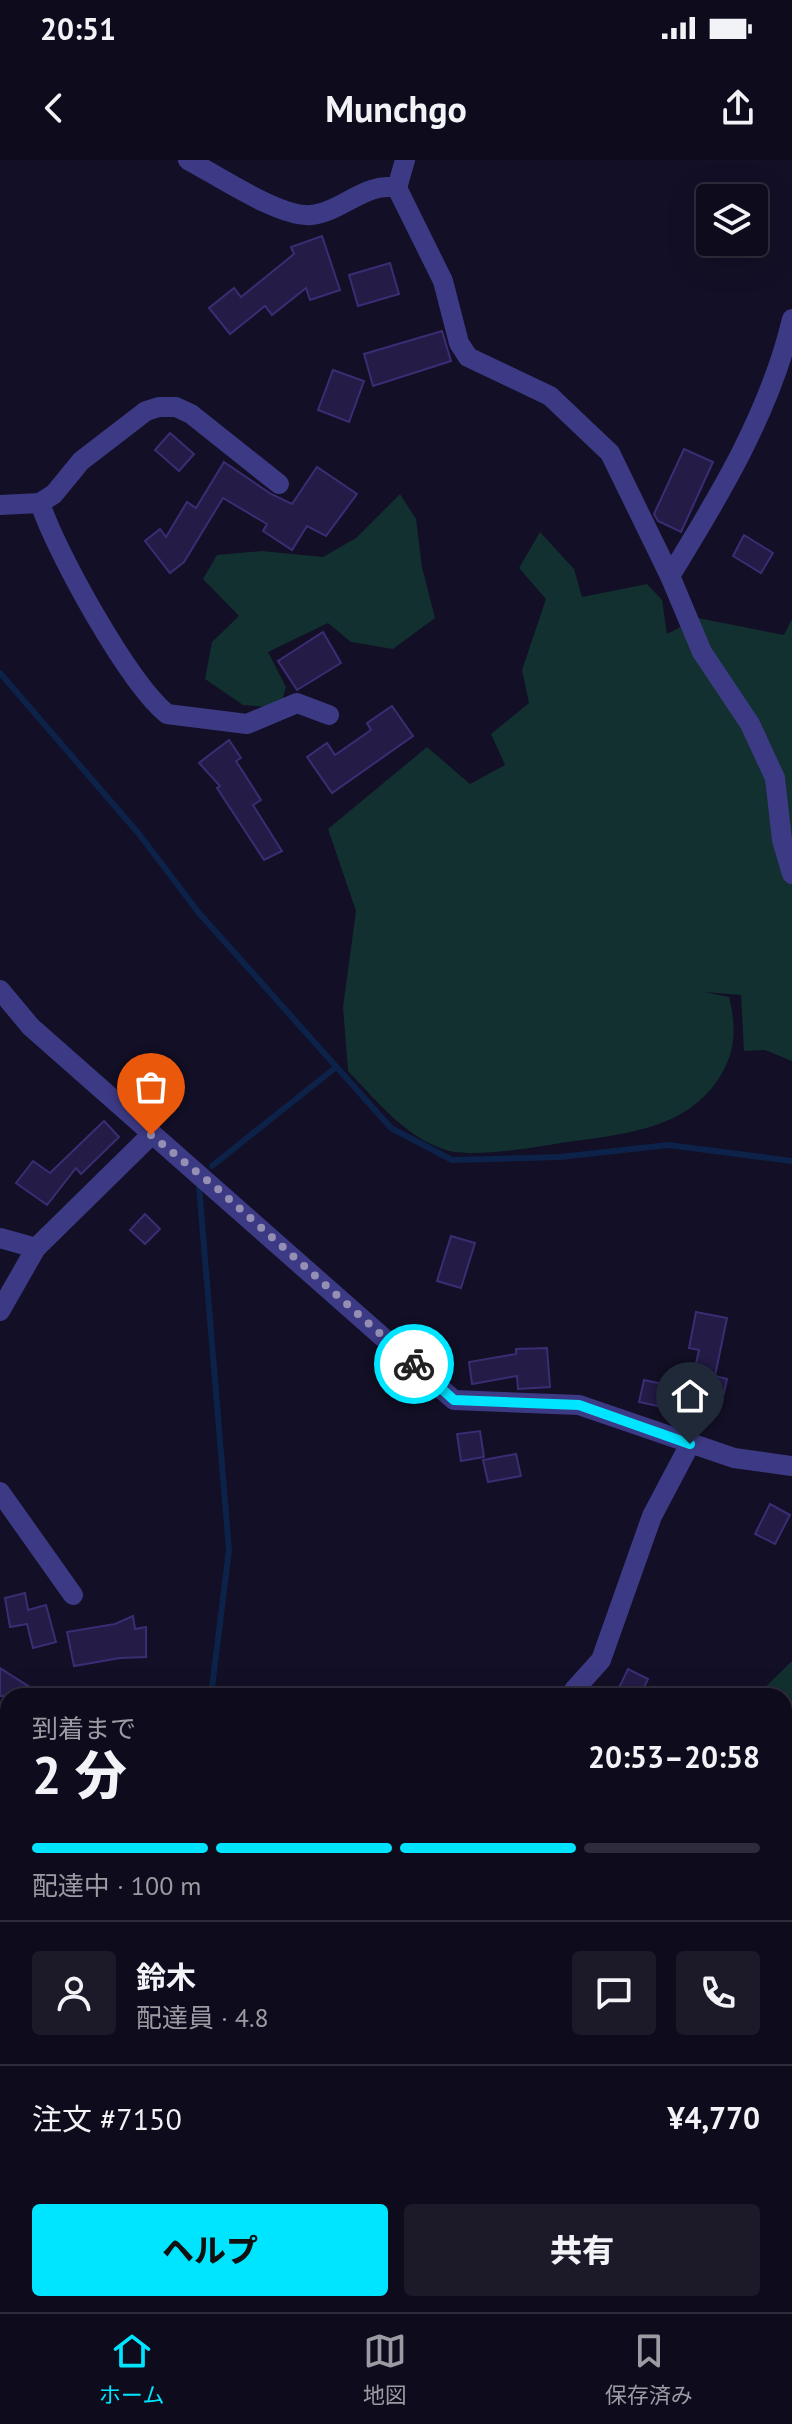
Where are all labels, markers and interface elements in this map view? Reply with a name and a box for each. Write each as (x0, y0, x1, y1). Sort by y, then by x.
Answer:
text: 20:51 (40, 9, 116, 48)
text: Munchgo (325, 85, 467, 132)
icon: back (32, 86, 76, 130)
icon: share (716, 86, 760, 130)
map controls (696, 184, 768, 256)
button: layers (696, 184, 768, 256)
pin (117, 1053, 185, 1135)
icon: bag (129, 1065, 173, 1109)
courier (374, 1324, 454, 1404)
icon: bike (392, 1342, 436, 1386)
pin (656, 1362, 724, 1444)
icon: home (668, 1374, 712, 1418)
text: 到着まで (32, 1712, 136, 1745)
text: 20:53–20:58 (588, 1737, 760, 1776)
text: 2 分 (32, 1741, 127, 1808)
text: 配達中 · 100 m (32, 1869, 201, 1902)
button: person (32, 1951, 116, 2035)
button: chat (572, 1951, 656, 2035)
button: phone (676, 1951, 760, 2035)
text: 鈴木 (136, 1957, 196, 1996)
text: 配達員 · 4.8 (136, 2001, 269, 2034)
text: ¥4,770 (667, 2098, 760, 2137)
text: 注文 #7150 (32, 2099, 182, 2138)
button: ヘルプ (32, 2204, 388, 2296)
button: 共有 (404, 2204, 760, 2296)
tab: ホーム (99, 2329, 164, 2409)
tab: 地図 (363, 2329, 407, 2409)
tab: 保存済み (605, 2329, 693, 2409)

